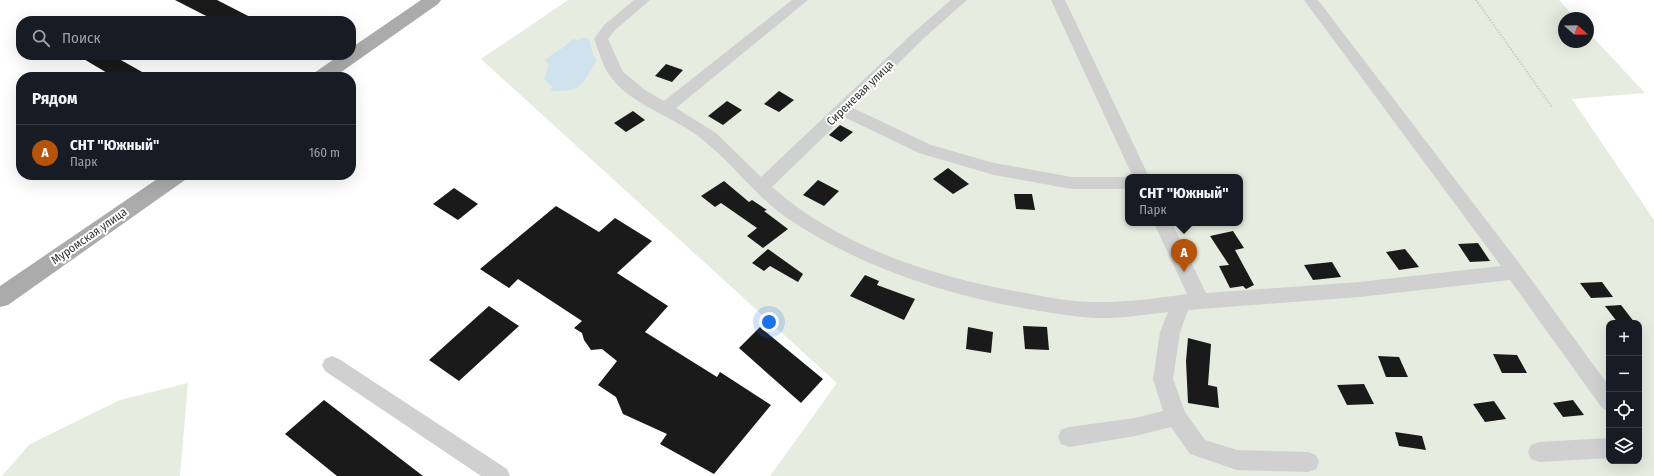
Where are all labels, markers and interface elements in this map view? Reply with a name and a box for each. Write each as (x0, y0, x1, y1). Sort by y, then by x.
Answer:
north arrow (1558, 12, 1594, 48)
search box (16, 16, 356, 60)
icon: search (30, 27, 52, 49)
text: Поиск (62, 29, 100, 47)
street label: Сиреневая улица (824, 57, 896, 128)
text: Рядом (32, 88, 77, 109)
text: СНТ "Южный" (70, 136, 159, 154)
text: A (41, 145, 49, 160)
text: 160 m (309, 145, 340, 160)
text: Парк (70, 154, 97, 169)
popup (1125, 174, 1243, 226)
text: СНТ "Южный" (1139, 184, 1229, 202)
text: Парк (1139, 202, 1167, 217)
street label: Муромская улица (48, 205, 130, 267)
pin: A (1171, 239, 1197, 272)
your location (759, 312, 779, 332)
map controls (1606, 320, 1642, 464)
button: + (1606, 320, 1642, 356)
button: − (1606, 356, 1642, 392)
button: locate (1606, 392, 1642, 428)
button: layers (1606, 428, 1642, 464)

